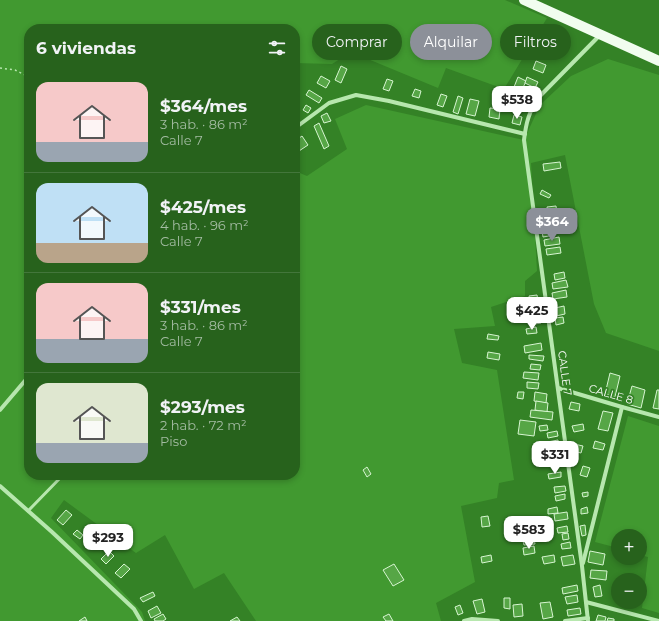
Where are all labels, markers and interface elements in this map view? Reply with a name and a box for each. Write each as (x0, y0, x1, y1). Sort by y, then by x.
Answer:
chip: Comprar (312, 24, 402, 60)
chip: Alquilar (410, 24, 492, 60)
chip: Filtros (500, 24, 571, 60)
icon: filters (266, 37, 288, 59)
text: 6 viviendas (36, 38, 136, 58)
pin: $538 (493, 86, 541, 120)
text: $538 (501, 91, 533, 107)
text: $364/mes (160, 96, 247, 116)
icon: home (68, 98, 116, 146)
text: 3 hab. · 86 m² (160, 116, 248, 132)
text: Calle 7 (160, 132, 203, 148)
text: $425/mes (160, 197, 246, 217)
icon: home (68, 199, 116, 247)
pin: $364 (528, 208, 576, 242)
text: $364 (535, 213, 569, 229)
text: 4 hab. · 96 m² (160, 217, 249, 233)
text: Calle 7 (160, 233, 203, 249)
text: $331/mes (160, 297, 241, 317)
pin: $425 (508, 297, 556, 331)
icon: home (68, 299, 116, 347)
text: $425 (516, 302, 548, 318)
text: 3 hab. · 86 m² (160, 317, 248, 333)
text: Calle 7 (160, 333, 203, 349)
street label: CALLE 7 (555, 350, 575, 396)
street label: CALLE 8 (587, 381, 635, 407)
text: $293/mes (160, 397, 245, 417)
icon: home (68, 399, 116, 447)
text: 2 hab. · 72 m² (160, 417, 247, 433)
text: Piso (160, 433, 187, 449)
pin: $331 (531, 441, 579, 475)
text: $331 (541, 446, 569, 462)
pin: $583 (505, 516, 553, 550)
text: $583 (513, 521, 545, 537)
pin: $293 (84, 524, 132, 558)
text: $293 (92, 529, 124, 545)
map controls (611, 529, 647, 609)
button: + (611, 529, 647, 565)
button: − (611, 573, 647, 609)

